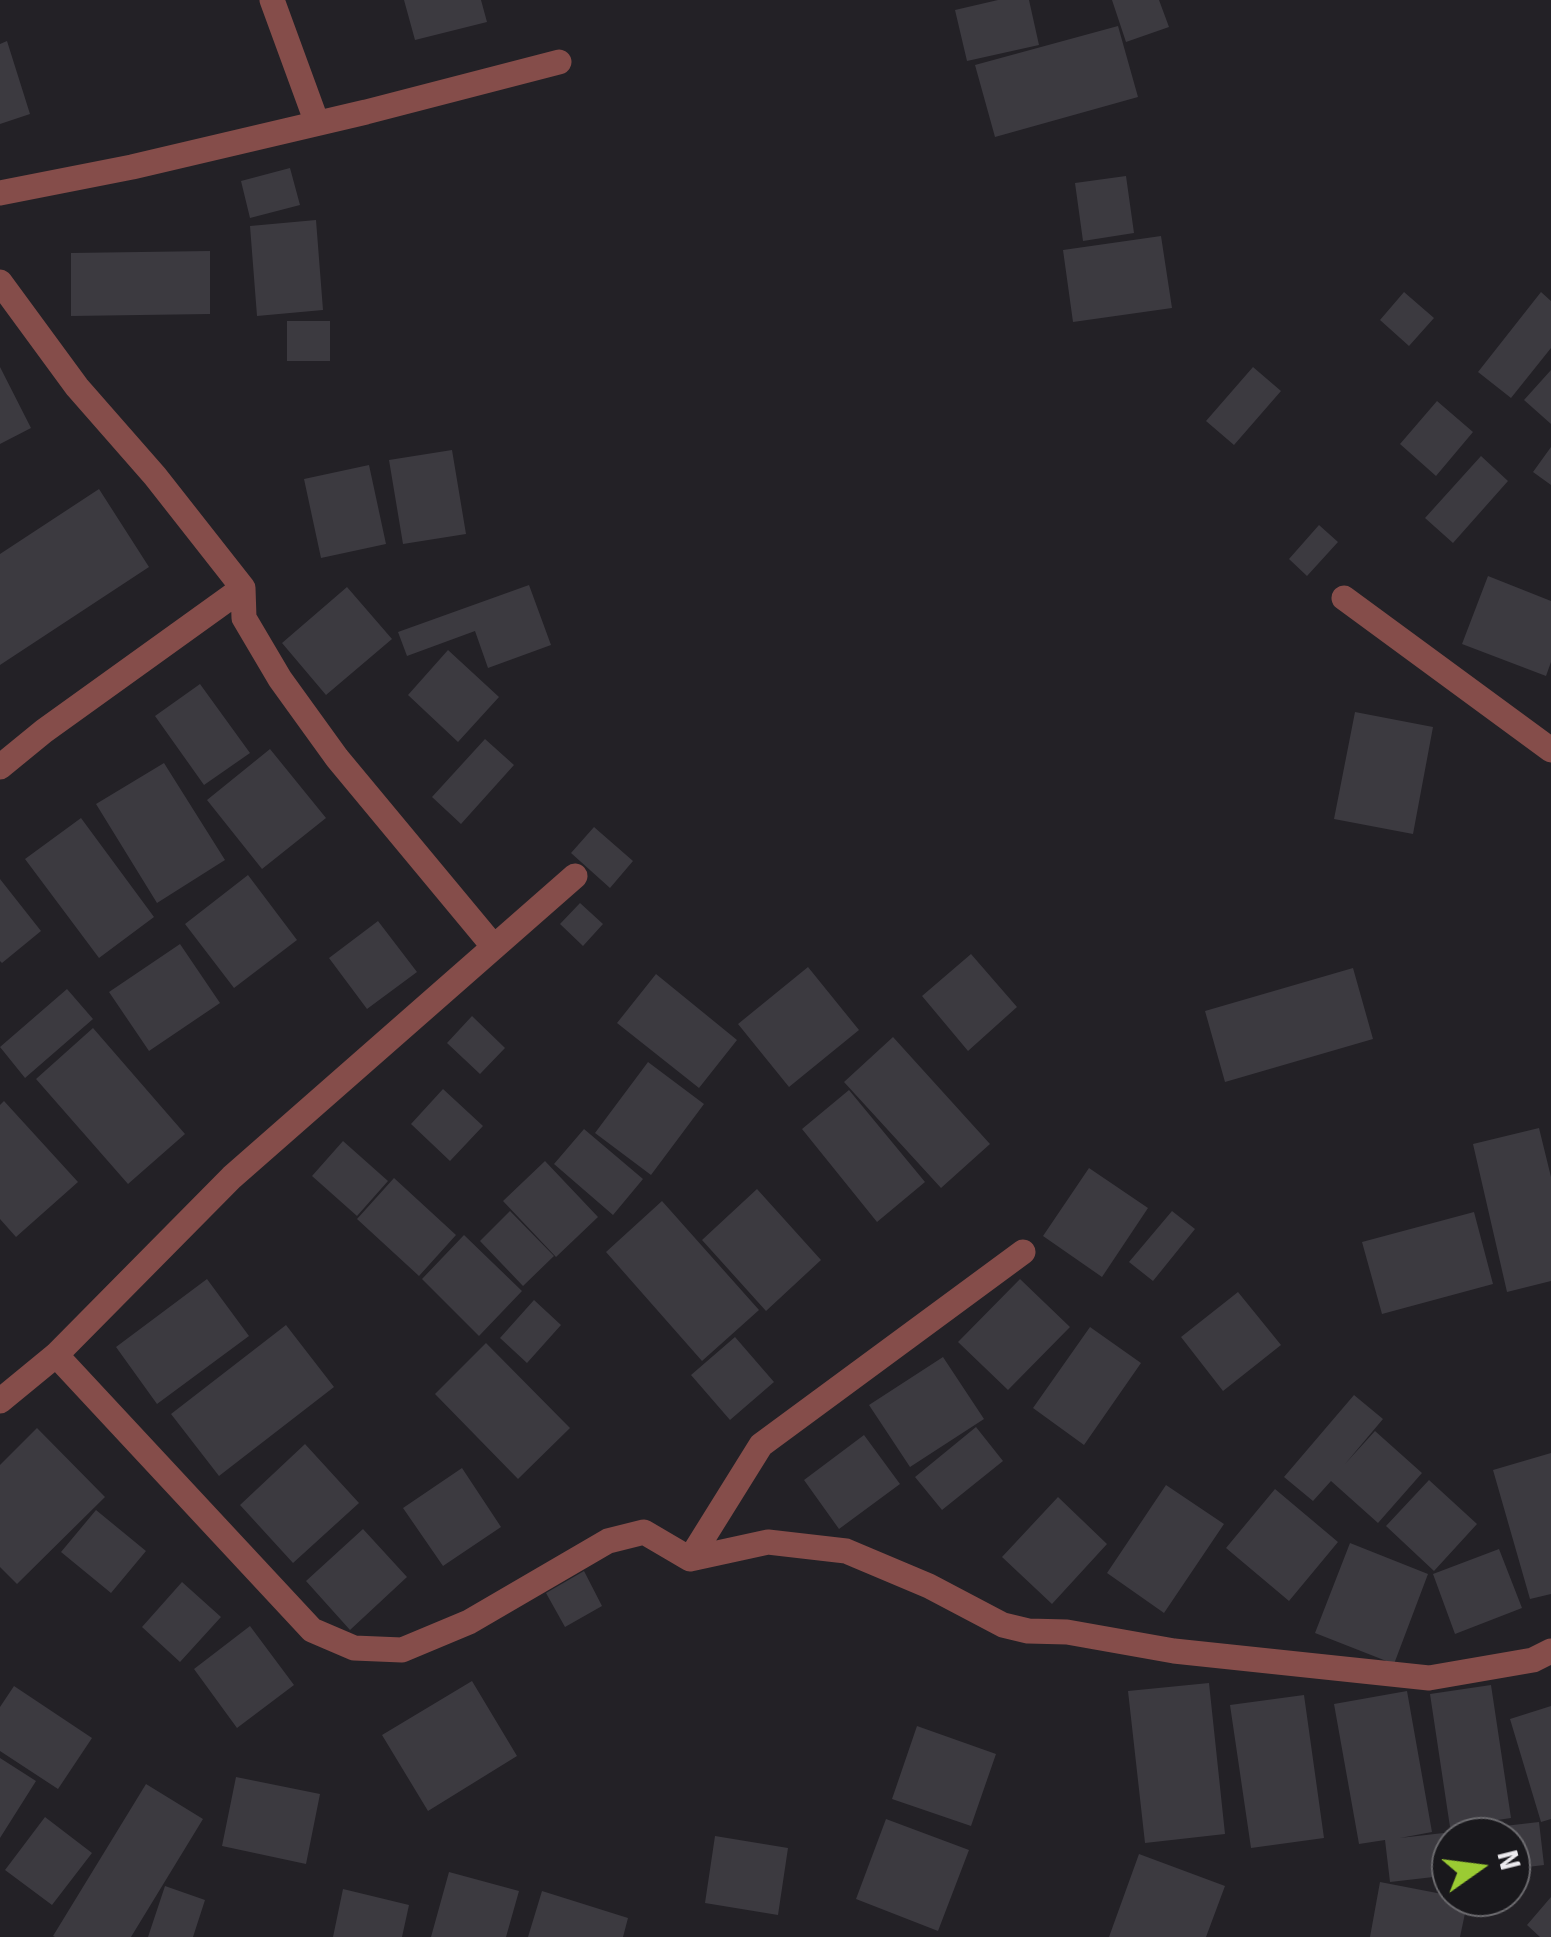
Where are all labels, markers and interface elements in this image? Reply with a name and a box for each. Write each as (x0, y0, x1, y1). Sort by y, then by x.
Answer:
north arrow (1431, 1817, 1531, 1917)
text: N (1489, 1847, 1527, 1874)

